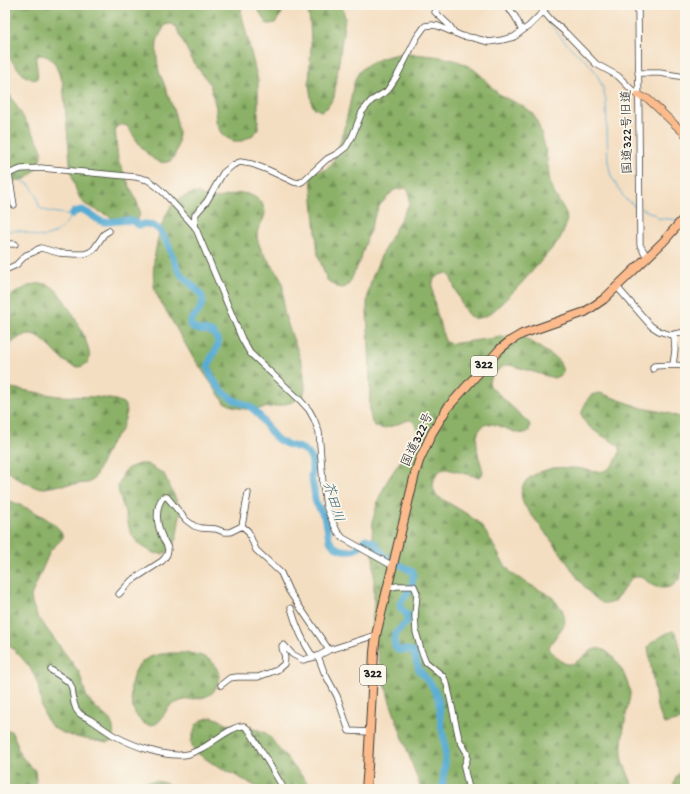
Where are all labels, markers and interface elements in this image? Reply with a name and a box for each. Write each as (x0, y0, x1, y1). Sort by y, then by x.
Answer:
street label: 国道322号旧道 (619, 90, 636, 174)
road number: 322 (471, 356, 497, 376)
street label: 国道322号 (398, 410, 437, 470)
water label: 芥田川 (317, 479, 348, 525)
road number: 322 (360, 665, 386, 685)

